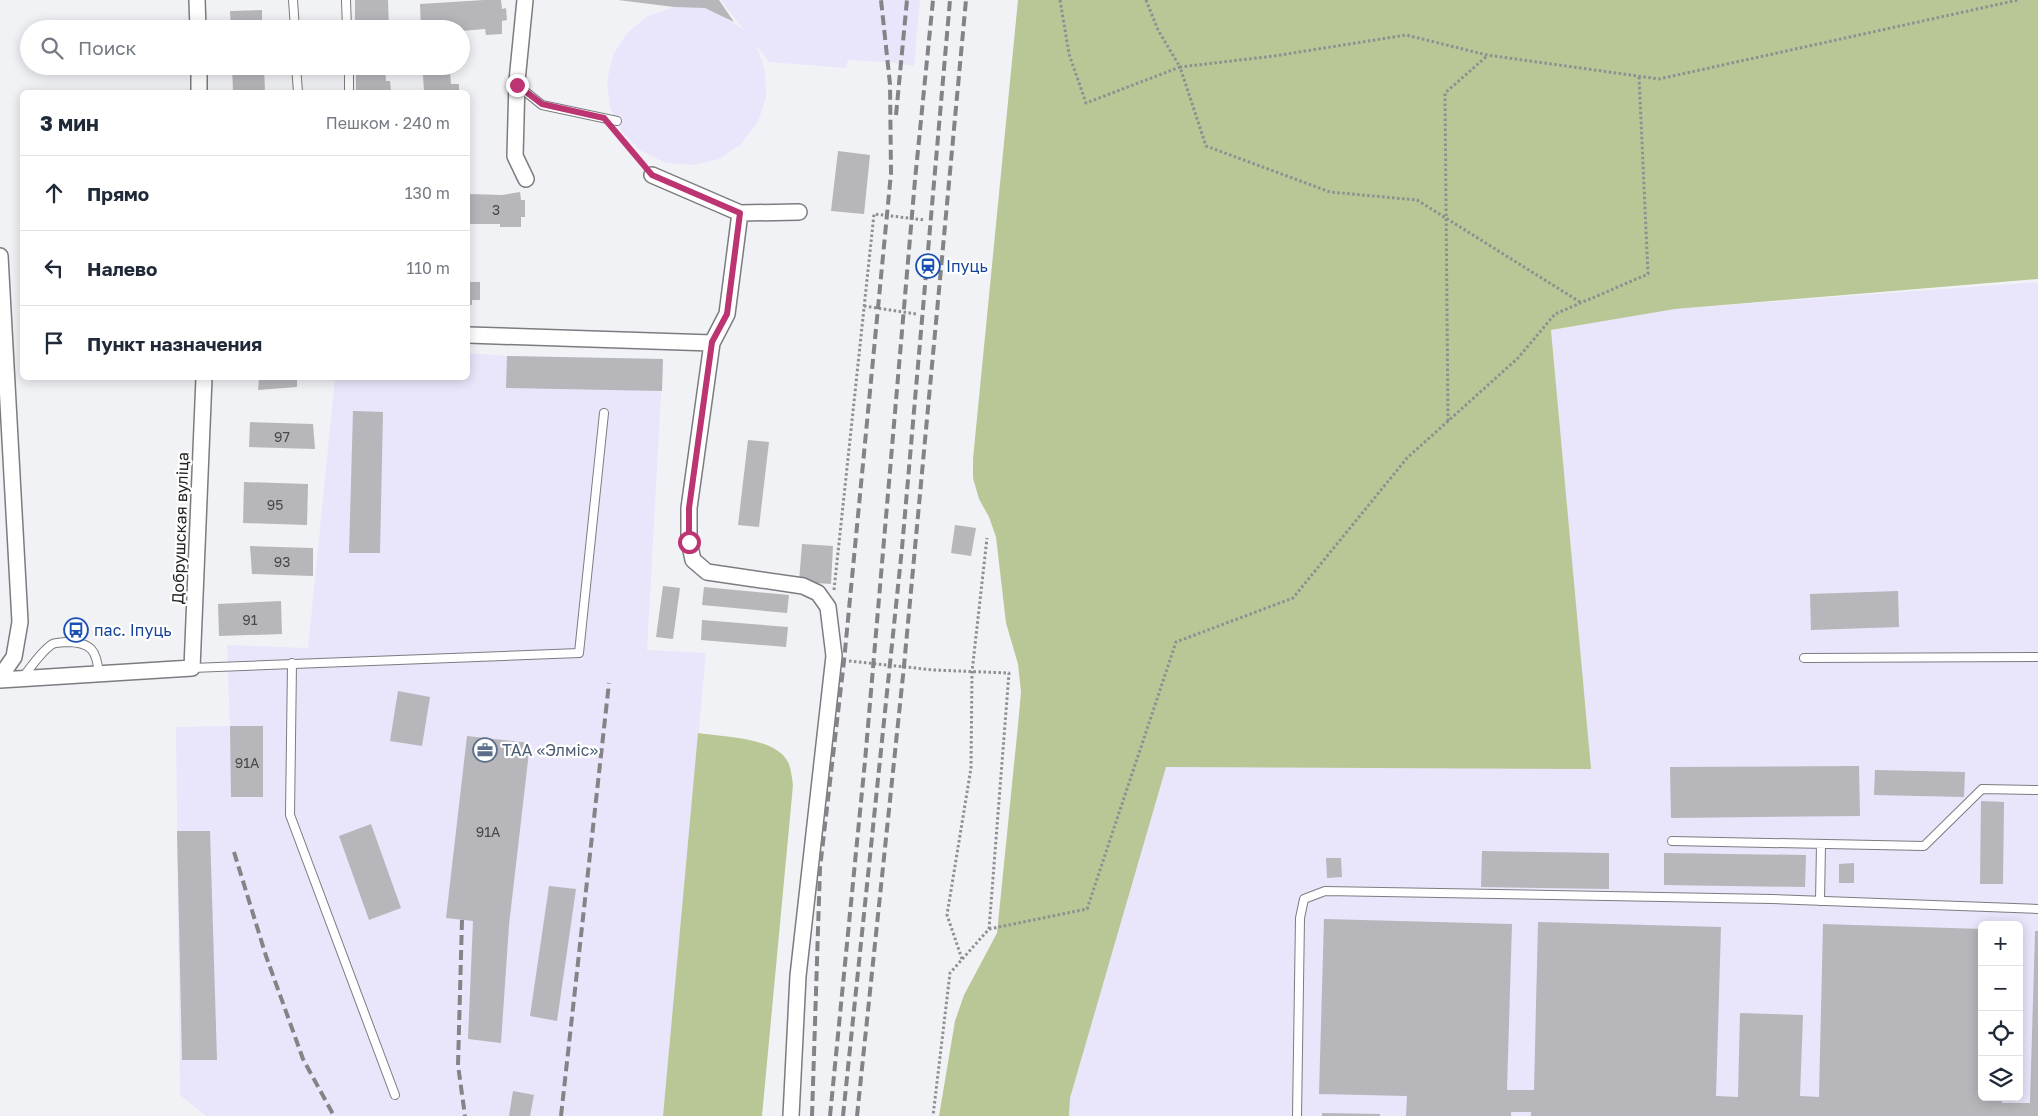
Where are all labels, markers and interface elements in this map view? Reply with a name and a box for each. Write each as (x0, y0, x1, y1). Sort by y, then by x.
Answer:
search box (20, 20, 470, 75)
icon: search (38, 34, 66, 62)
text: Поиск (78, 36, 137, 59)
route end (506, 74, 529, 97)
text: 3 мин (40, 110, 99, 136)
text: Пешком · 240 m (326, 113, 450, 133)
icon: ahead (40, 179, 68, 207)
text: Прямо (87, 182, 149, 205)
text: 130 m (405, 183, 450, 203)
house number: 3 (492, 201, 500, 218)
station icon: Іпуць (915, 253, 941, 279)
icon: left (40, 254, 68, 282)
place label: Іпуць (946, 256, 988, 276)
text: Налево (87, 257, 157, 280)
text: 110 m (406, 258, 450, 278)
icon: arrive (40, 329, 68, 357)
text: Пункт назначения (87, 332, 262, 355)
house number: 97 (274, 428, 290, 445)
street label: Добрушская вуліца (167, 452, 193, 604)
house number: 95 (267, 496, 283, 513)
route start (678, 531, 701, 554)
house number: 93 (274, 553, 290, 570)
house number: 91 (242, 611, 258, 628)
bus stop icon: пас. Іпуць (63, 617, 89, 643)
place label: пас. Іпуць (94, 620, 172, 640)
office icon: ТАА «Элміс» (472, 737, 498, 763)
place label: ТАА «Элміс» (502, 740, 598, 760)
house number: 91А (235, 754, 260, 771)
house number: 91А (476, 823, 501, 840)
map controls (1978, 921, 2023, 1101)
button: + (1978, 921, 2023, 966)
button: − (1978, 966, 2023, 1011)
button: locate (1978, 1011, 2023, 1056)
button: layers (1978, 1056, 2023, 1101)

